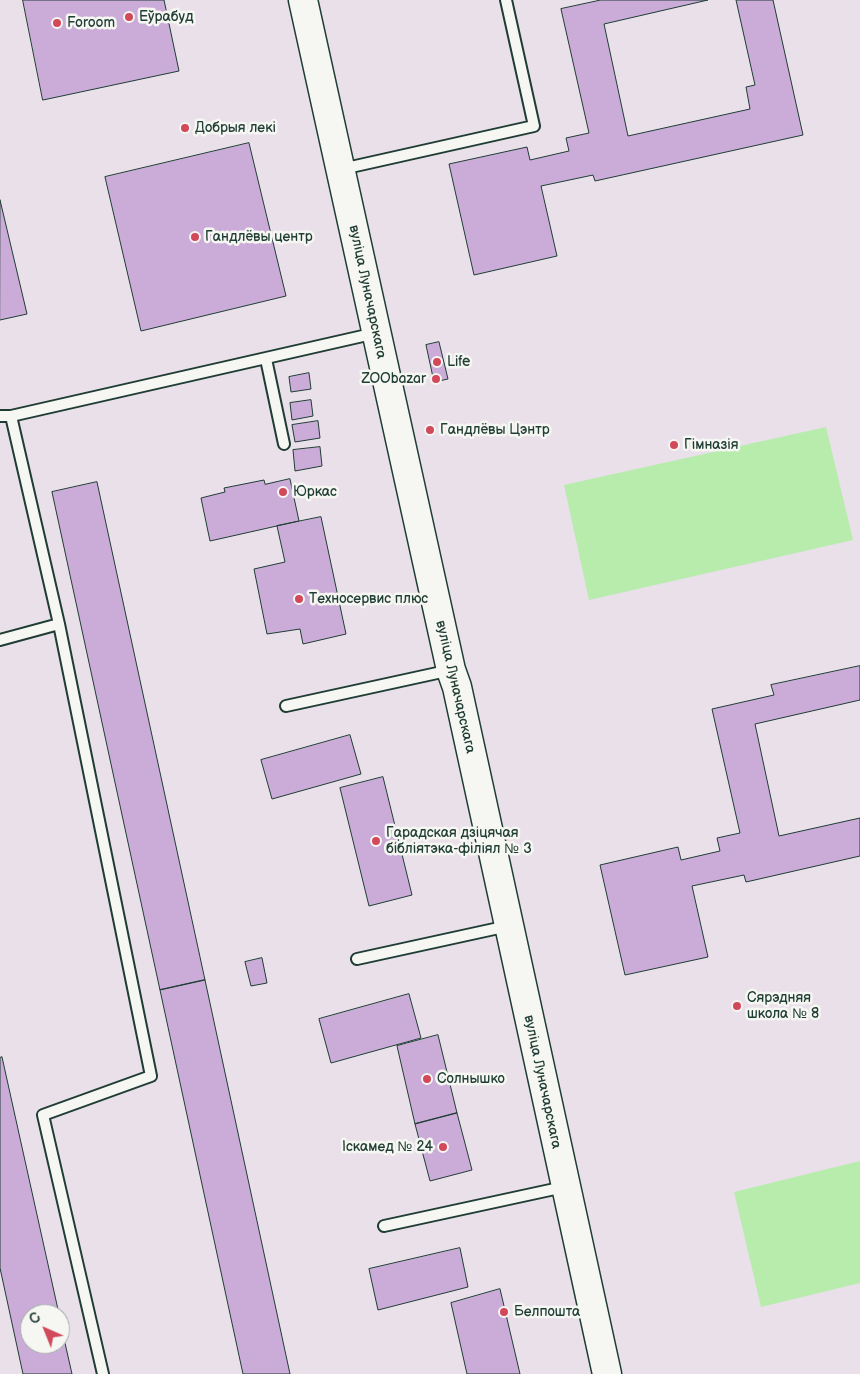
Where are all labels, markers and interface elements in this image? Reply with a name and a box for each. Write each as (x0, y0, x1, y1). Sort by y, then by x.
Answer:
place label: Еўрабуд (139, 9, 193, 25)
marker: Еўрабуд (123, 11, 135, 23)
place label: Foroom (67, 15, 115, 31)
marker: Foroom (51, 17, 63, 29)
place label: Добрыя лекі (195, 120, 276, 136)
marker: Добрыя лекі (179, 122, 191, 134)
street label: вуліца Луначарскага (345, 224, 389, 360)
place label: Гандлёвы центр (205, 229, 313, 245)
marker: Гандлёвы центр (189, 231, 201, 243)
place label: Life (447, 354, 470, 370)
marker: Life (431, 356, 443, 368)
place label: ZOObazar (362, 371, 426, 387)
marker: ZOObazar (430, 373, 442, 385)
place label: Гандлёвы Цэнтр (440, 422, 550, 438)
marker: Гандлёвы Цэнтр (424, 424, 436, 436)
place label: Гімназія (684, 437, 739, 453)
marker: Гімназія (668, 439, 680, 451)
place label: Юркас (293, 484, 337, 500)
marker: Юркас (277, 486, 289, 498)
place label: Техносервис плюс (309, 591, 428, 607)
marker: Техносервис плюс (293, 593, 305, 605)
street label: вуліца Луначарскага (431, 619, 479, 755)
place label: Гарадская дзіцячая бібліятэка-філіял № 3 (386, 825, 532, 858)
marker: Гарадская дзіцячая бібліятэка-філіял № 3 (370, 835, 382, 847)
place label: Сярэдняя школа № 8 (747, 990, 819, 1022)
marker: Сярэдняя школа № 8 (731, 1000, 743, 1012)
street label: вуліца Луначарскага (520, 1014, 564, 1150)
place label: Солнышко (437, 1071, 505, 1087)
marker: Солнышко (421, 1073, 433, 1085)
place label: Іскамед № 24 (342, 1139, 433, 1155)
marker: Іскамед № 24 (437, 1141, 449, 1153)
north arrow (20, 1304, 70, 1354)
place label: Белпошта (514, 1304, 580, 1320)
marker: Белпошта (498, 1306, 510, 1318)
text: С (26, 1309, 44, 1328)

